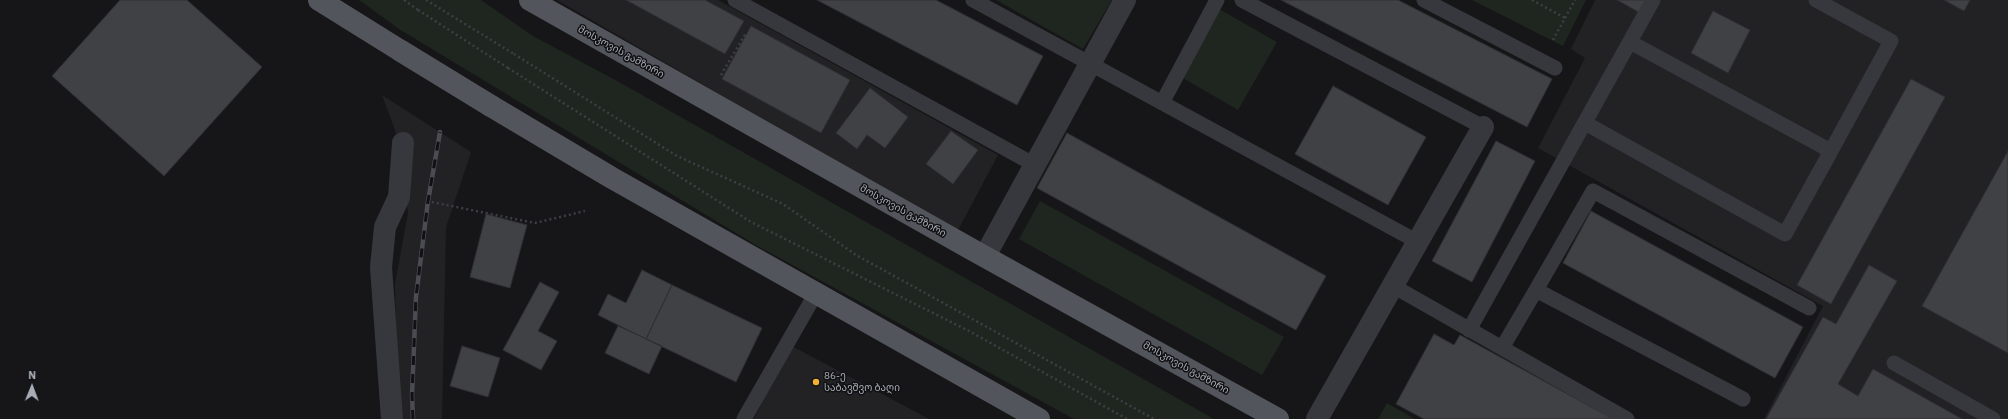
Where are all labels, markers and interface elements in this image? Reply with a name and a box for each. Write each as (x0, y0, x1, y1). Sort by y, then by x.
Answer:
street label: მოსკოვის გამზირი (576, 23, 666, 81)
street label: მოსკოვის გამზირი (858, 182, 948, 240)
street label: მოსკოვის გამზირი (1141, 339, 1231, 397)
north arrow (12, 367, 52, 407)
text: N (28, 368, 36, 382)
place label: 86-ე საბავშვო ბაღი (824, 370, 900, 394)
marker: 86-ე საბავშვო ბაღი (811, 377, 821, 387)

